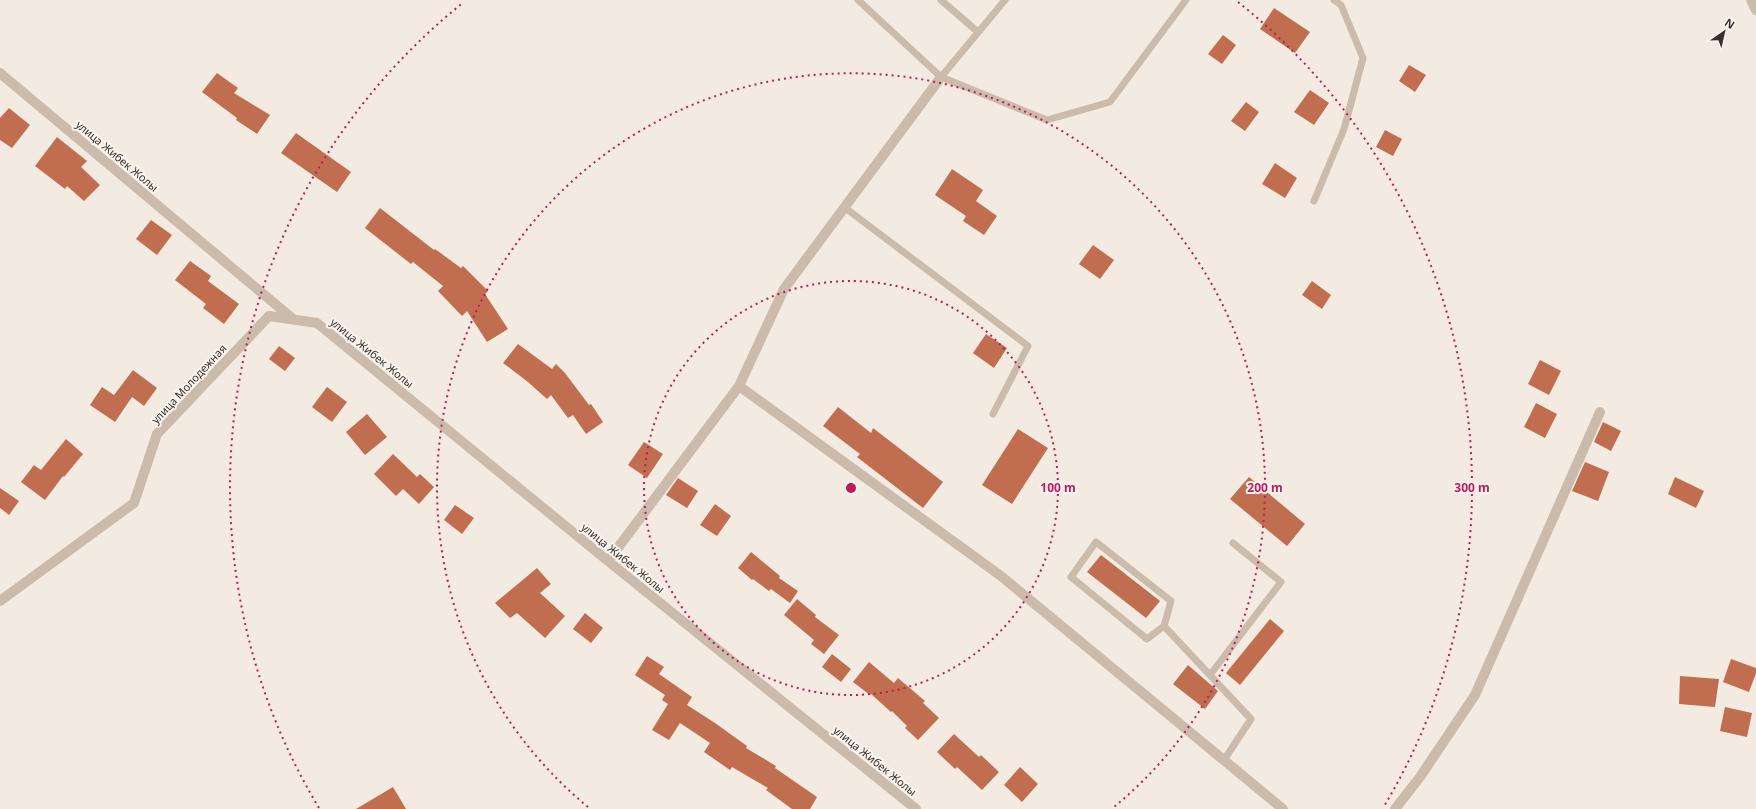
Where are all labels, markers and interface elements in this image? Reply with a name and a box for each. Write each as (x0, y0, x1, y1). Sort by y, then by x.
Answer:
north arrow (1704, 12, 1744, 52)
text: N (1722, 15, 1738, 32)
street label: улица Жибек Жолы (73, 117, 162, 195)
street label: улица Жибек Жолы (327, 314, 417, 391)
street label: улица Молодежная (148, 341, 229, 427)
text: 100 m (1040, 479, 1076, 496)
text: 200 m (1247, 479, 1283, 496)
text: 300 m (1454, 479, 1490, 496)
centre of rings (844, 481, 858, 495)
street label: улица Жибек Жолы (578, 519, 668, 596)
street label: улица Жибек Жолы (830, 722, 920, 799)

